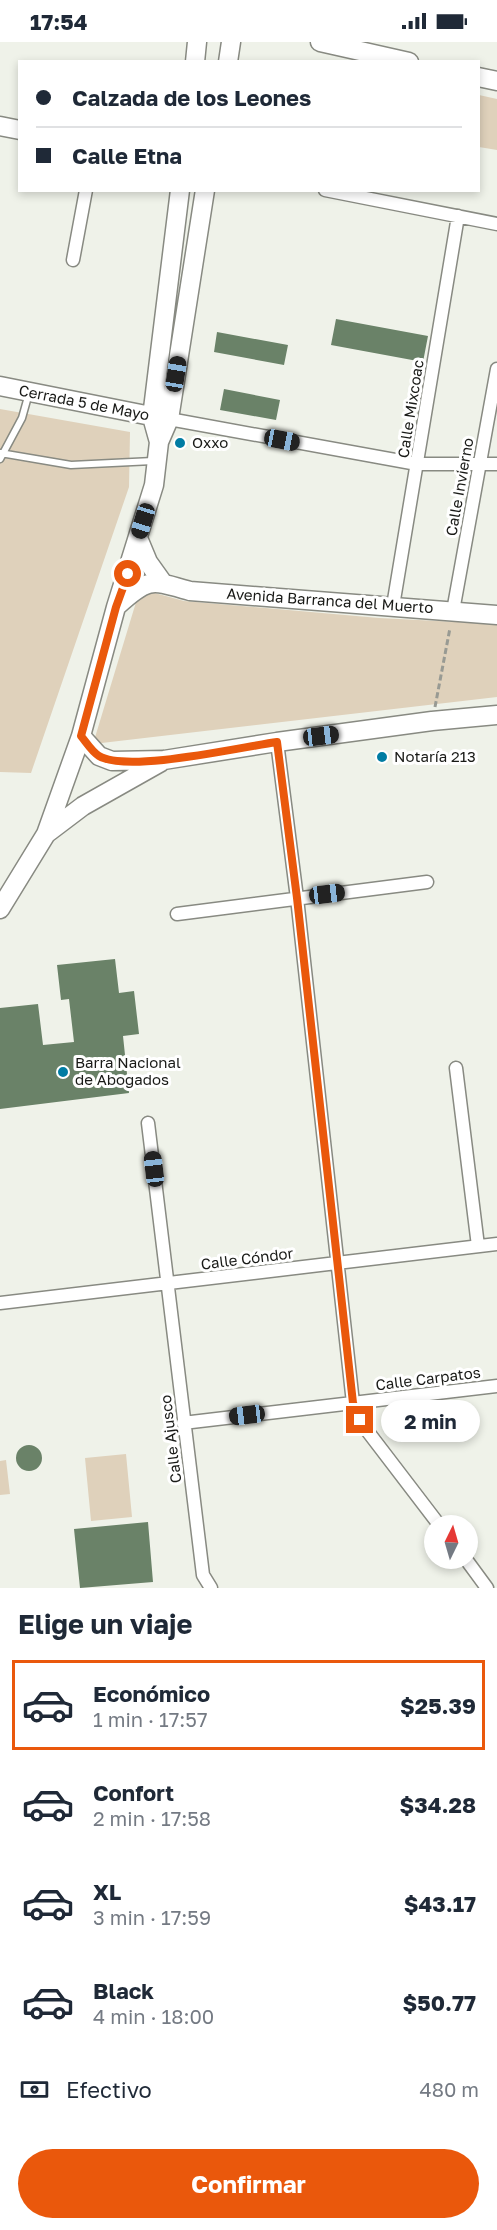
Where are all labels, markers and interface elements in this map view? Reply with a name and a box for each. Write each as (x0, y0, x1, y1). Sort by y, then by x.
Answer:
text: 17:54 (30, 8, 88, 35)
text: Calzada de los Leones (72, 84, 311, 111)
text: Calle Etna (72, 142, 182, 169)
car (164, 355, 188, 393)
street label: Calle Mixcoac (393, 358, 427, 459)
street label: Cerrada 5 de Mayo (17, 381, 151, 424)
car (263, 428, 301, 452)
place label: Oxxo (192, 433, 228, 451)
marker: Oxxo (173, 436, 187, 450)
street label: Calle Invierno (442, 436, 477, 537)
car (129, 501, 157, 541)
route start (114, 560, 141, 587)
street label: Avenida Barranca del Muerto (226, 584, 434, 616)
car (302, 725, 340, 747)
place label: Notaría 213 (394, 747, 476, 765)
marker: Notaría 213 (375, 750, 389, 764)
car (308, 883, 346, 905)
place label: Barra Nacional de Abogados (75, 1053, 181, 1088)
marker: Barra Nacional de Abogados (56, 1065, 70, 1079)
car (143, 1150, 165, 1188)
street label: Calle Cóndor (200, 1243, 294, 1273)
street label: Calle Carpatos (374, 1363, 481, 1393)
street label: Calle Ajusco (156, 1394, 184, 1484)
callout: 2 min (381, 1399, 480, 1441)
car (228, 1404, 266, 1426)
route end (346, 1406, 373, 1433)
text: 2 min (404, 1409, 457, 1433)
north arrow (424, 1515, 478, 1569)
map controls (424, 1515, 478, 1569)
text: Elige un viaje (18, 1608, 192, 1640)
icon: car (21, 1678, 75, 1732)
text: Económico (93, 1680, 210, 1707)
text: $25.39 (400, 1692, 476, 1719)
text: 1 min · 17:57 (93, 1707, 208, 1731)
icon: car (21, 1777, 75, 1831)
text: Confort (93, 1779, 174, 1806)
text: $34.28 (400, 1791, 476, 1818)
text: 2 min · 17:58 (93, 1806, 211, 1830)
icon: car (21, 1876, 75, 1930)
text: XL (93, 1878, 121, 1905)
text: $43.17 (404, 1890, 476, 1917)
text: 3 min · 17:59 (93, 1905, 211, 1929)
icon: car (21, 1975, 75, 2029)
text: Black (93, 1977, 154, 2004)
text: $50.77 (403, 1989, 476, 2016)
text: 4 min · 18:00 (93, 2004, 214, 2028)
icon: cash (18, 2073, 51, 2106)
text: Efectivo (66, 2076, 152, 2103)
text: 480 m (420, 2077, 479, 2101)
button: Confirmar (18, 2149, 479, 2218)

